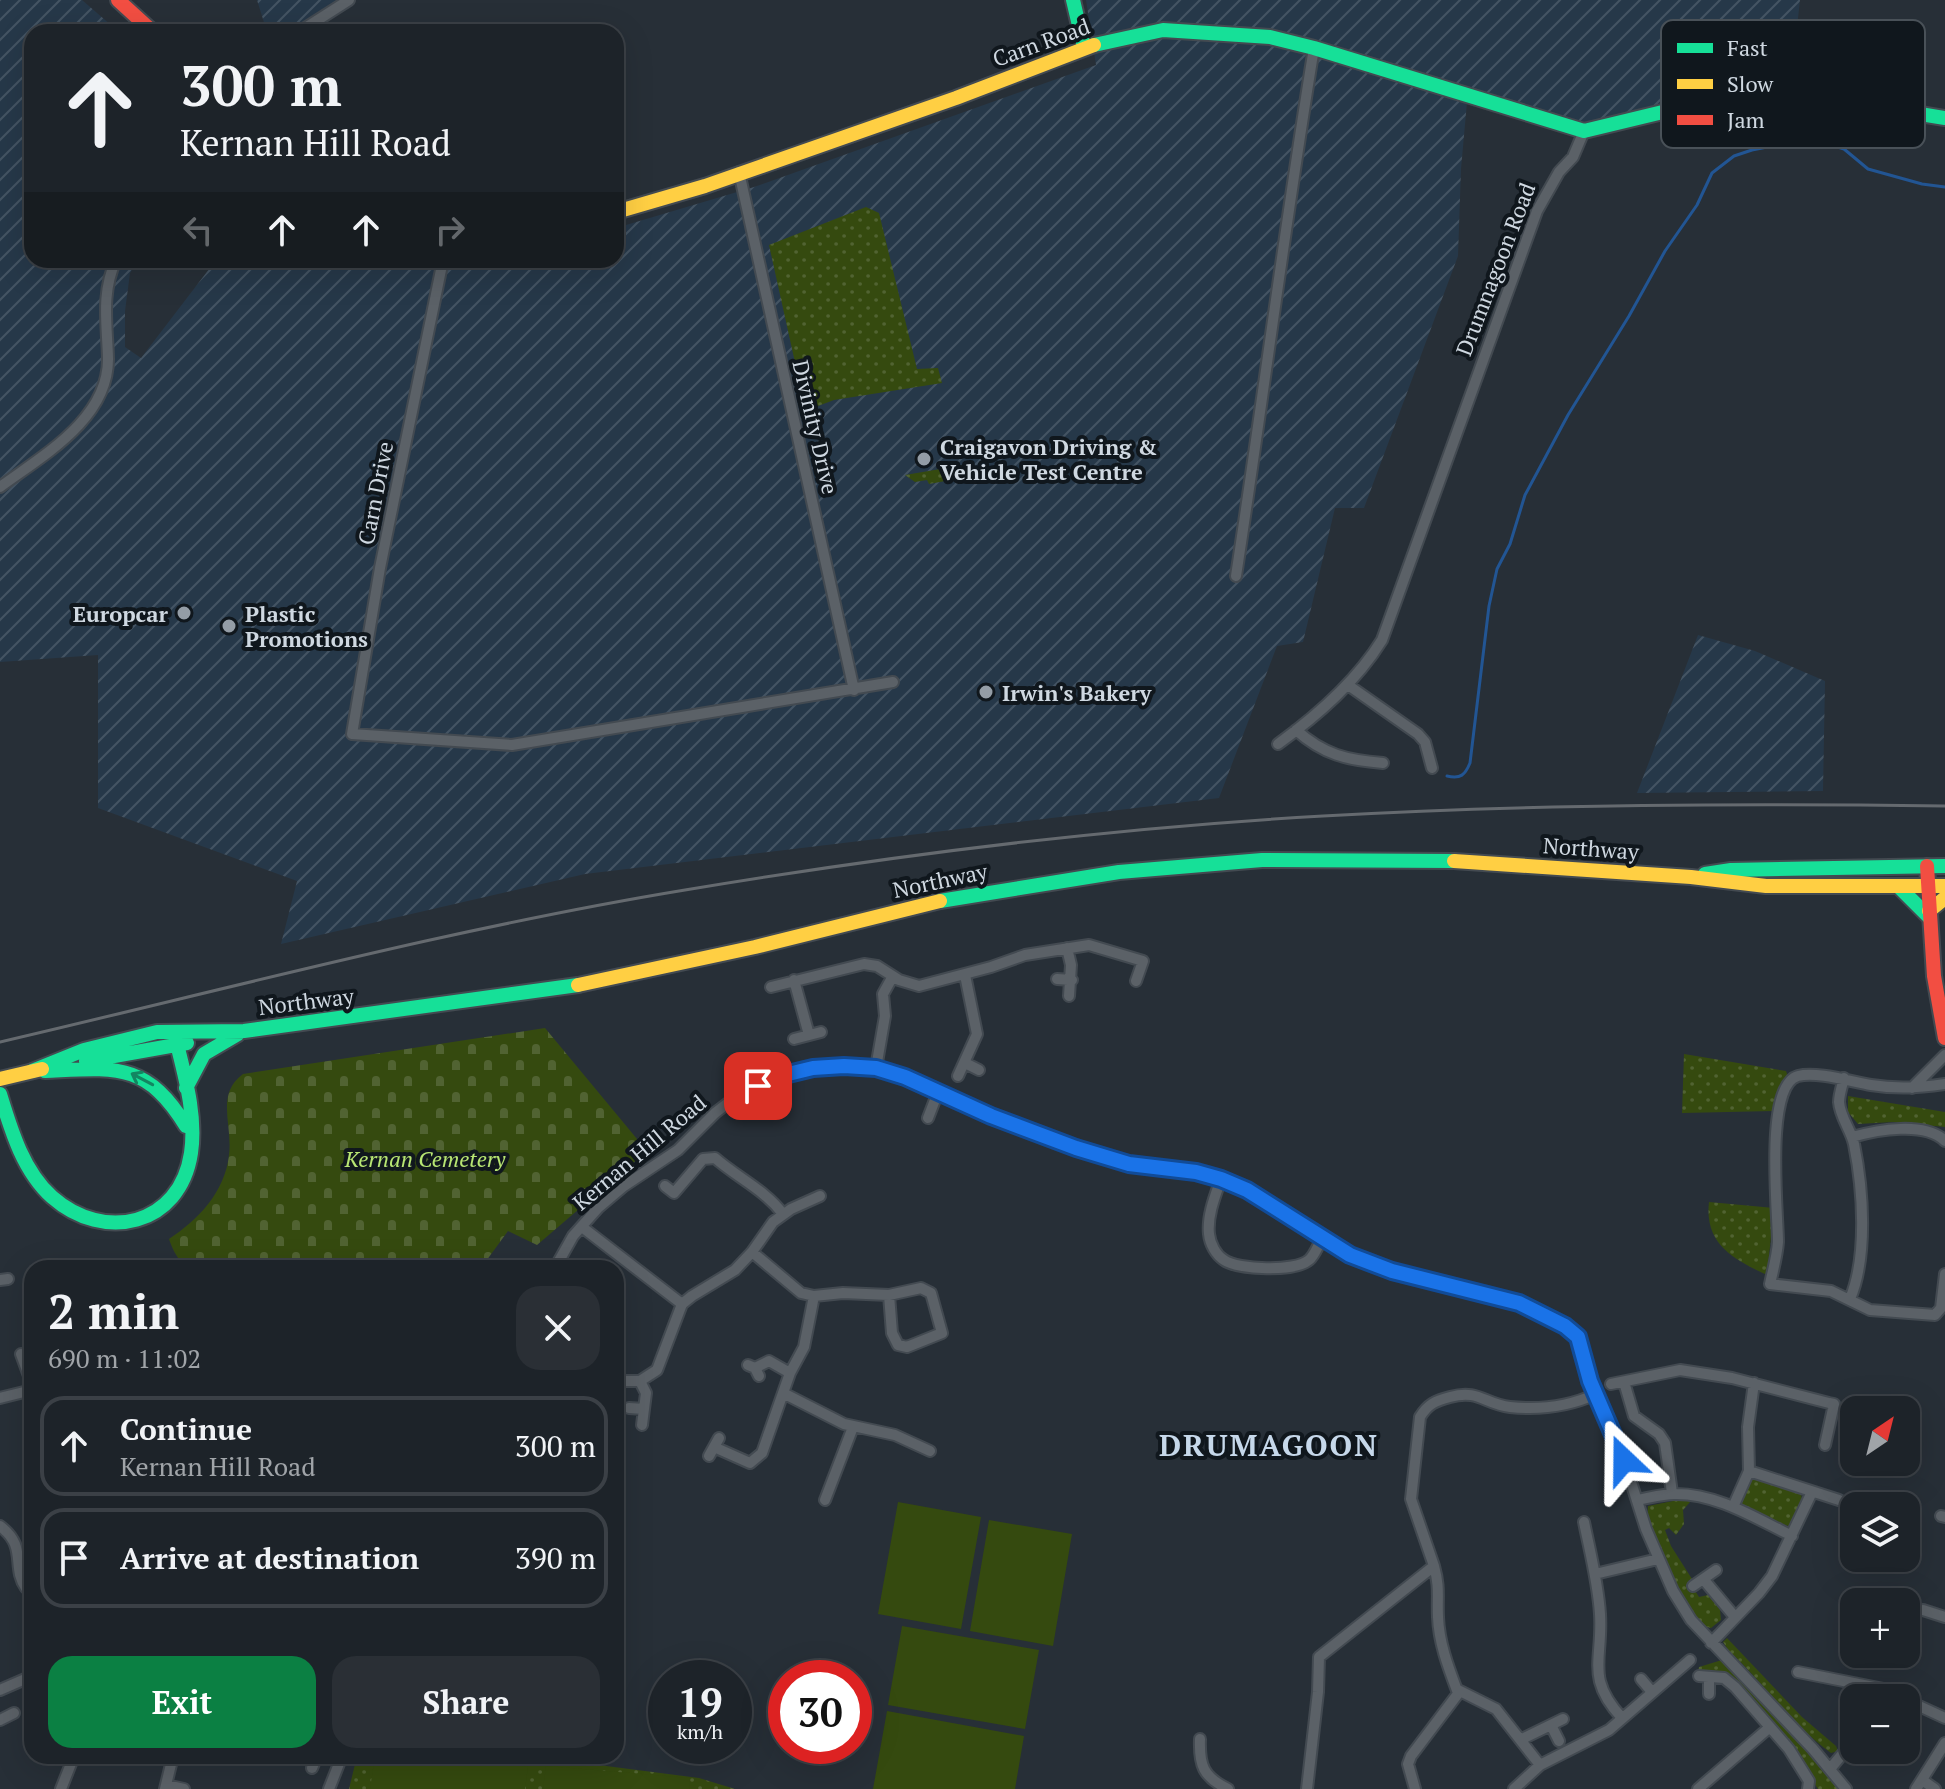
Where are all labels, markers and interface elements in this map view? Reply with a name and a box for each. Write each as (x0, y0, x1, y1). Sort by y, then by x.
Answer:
street label: Carn Road (988, 11, 1094, 73)
legend (1661, 20, 1925, 148)
text: Fast (1727, 33, 1768, 62)
text: 300 m (180, 48, 342, 122)
icon: ahead (48, 56, 152, 160)
text: Slow (1727, 69, 1774, 98)
text: Jam (1727, 105, 1765, 134)
text: Kernan Hill Road (180, 119, 451, 166)
street label: Drumnagoon Road (1449, 178, 1541, 360)
icon: left (176, 208, 220, 252)
icon: ahead (260, 208, 304, 252)
icon: ahead (344, 208, 388, 252)
icon: right (428, 208, 472, 252)
street label: Divinity Drive (786, 357, 846, 497)
place label: Craigavon Driving & Vehicle Test Centre (940, 432, 1157, 486)
street label: Carn Drive (351, 439, 399, 547)
marker: Craigavon Driving & Vehicle Test Centre (915, 450, 933, 468)
place label: Europcar (73, 599, 169, 628)
place label: Plastic Promotions (245, 599, 368, 653)
marker: Europcar (175, 604, 193, 622)
marker: Plastic Promotions (220, 617, 238, 635)
place label: Irwin's Bakery (1002, 678, 1152, 707)
marker: Irwin's Bakery (977, 683, 995, 701)
street label: Northway (1542, 830, 1641, 866)
street label: Northway (890, 856, 991, 904)
street label: Northway (257, 981, 356, 1021)
pin (724, 1052, 792, 1120)
icon: arrive (736, 1064, 780, 1108)
one-way arrow (131, 1070, 154, 1086)
street label: Kernan Hill Road (566, 1088, 712, 1216)
park label: Kernan Cemetery (344, 1144, 506, 1173)
text: 2 min (48, 1279, 179, 1343)
button: close (516, 1286, 600, 1370)
text: 690 m · 11:02 (48, 1341, 201, 1375)
north arrow (1840, 1396, 1920, 1476)
map controls (1840, 1396, 1920, 1764)
text: Continue (120, 1409, 252, 1449)
position arrow (1582, 1418, 1666, 1502)
icon: ahead (52, 1424, 96, 1468)
district label: DRUMAGOON (1159, 1425, 1379, 1465)
text: 300 m (515, 1426, 596, 1466)
text: Kernan Hill Road (120, 1449, 316, 1483)
button: layers (1840, 1492, 1920, 1572)
icon: arrive (52, 1536, 96, 1580)
text: Arrive at destination (120, 1538, 419, 1578)
text: 390 m (515, 1538, 596, 1578)
button: + (1840, 1588, 1920, 1668)
button: Exit (48, 1656, 316, 1748)
button: Share (332, 1656, 600, 1748)
speed limit sign: 30 (768, 1660, 872, 1764)
text: 19 (677, 1675, 723, 1728)
button: − (1840, 1684, 1920, 1764)
text: km/h (677, 1718, 723, 1745)

